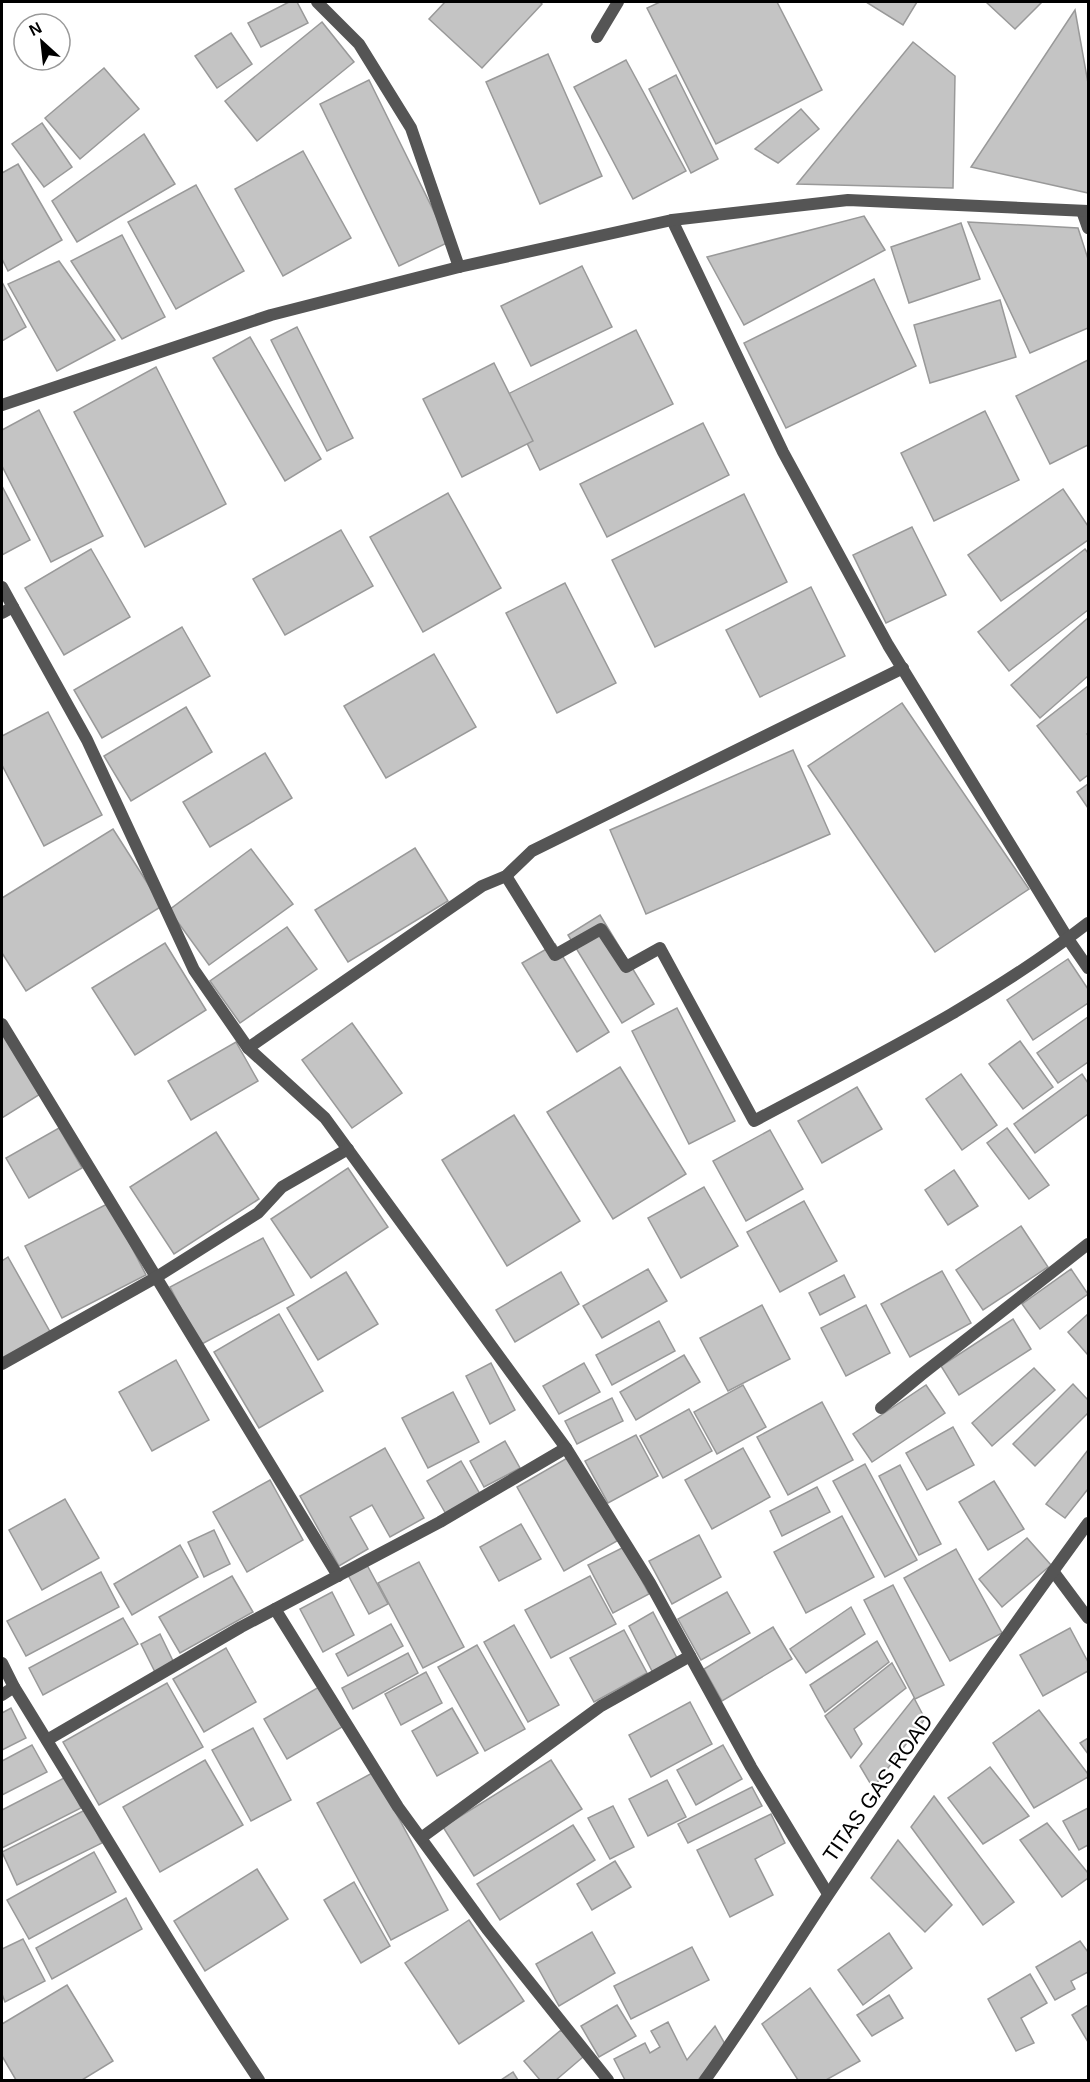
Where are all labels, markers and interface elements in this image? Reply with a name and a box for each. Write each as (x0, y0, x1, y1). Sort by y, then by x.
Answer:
north arrow (12, 12, 72, 72)
text: N (26, 19, 44, 39)
street label: TITAS GAS ROAD (818, 1710, 937, 1866)

